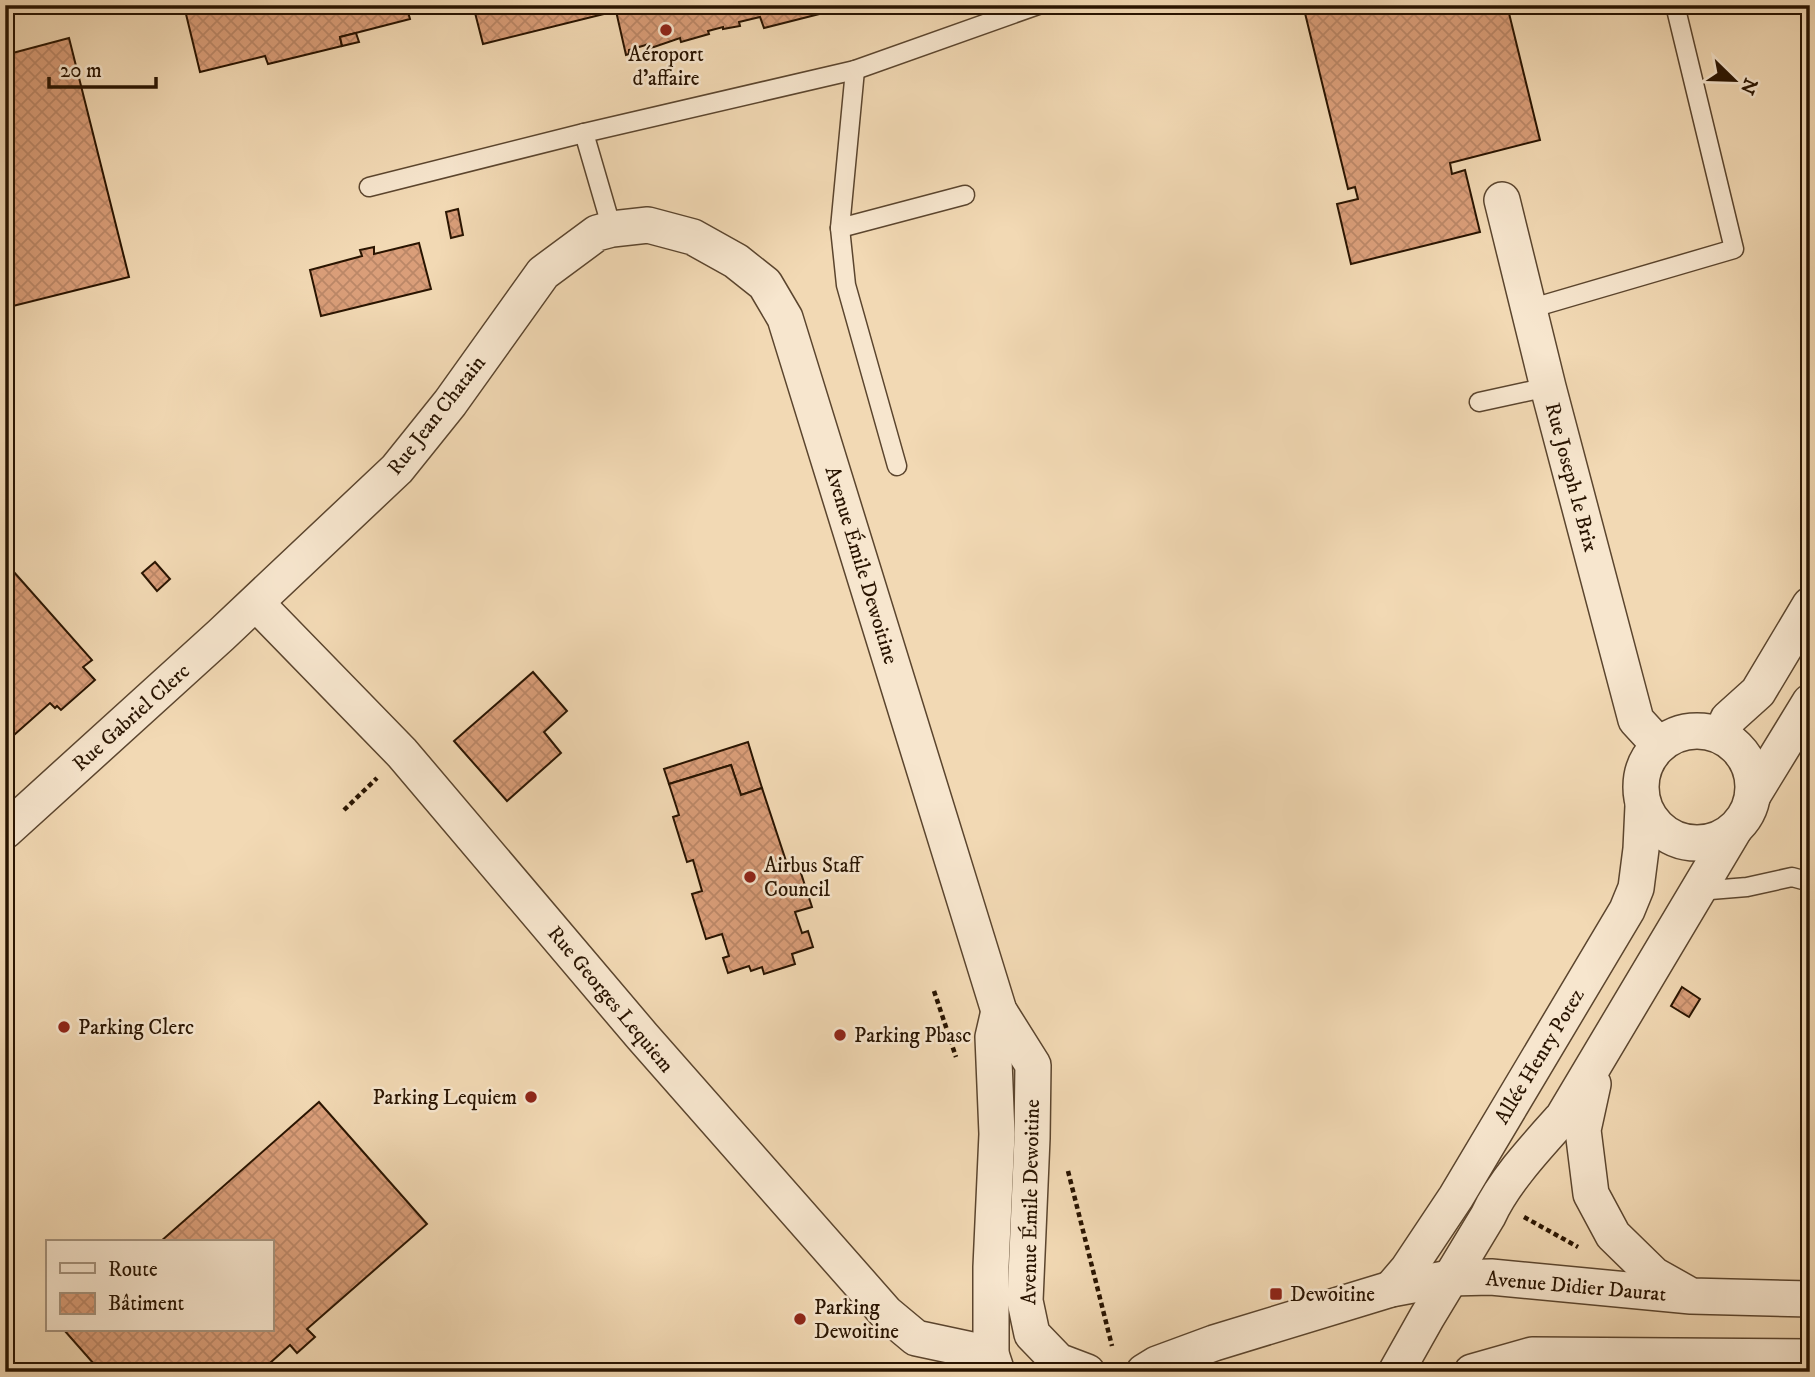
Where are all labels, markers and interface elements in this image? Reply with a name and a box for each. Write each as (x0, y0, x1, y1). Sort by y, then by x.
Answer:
marker: Aéroport d'affaire (658, 22, 674, 38)
place label: Aéroport d'affaire (628, 42, 704, 92)
scale bar (49, 46, 156, 90)
north arrow (1700, 46, 1770, 116)
text: 20 m (60, 58, 102, 84)
text: N (1734, 74, 1762, 98)
street label: Rue Jean Chatain (382, 351, 491, 480)
street label: Rue Joseph le Brix (1539, 400, 1603, 555)
street label: Avenue Émile Dewoitine (819, 463, 905, 668)
street label: Rue Gabriel Clerc (68, 658, 196, 777)
place label: Airbus Staff Council (764, 853, 864, 903)
marker: Airbus Staff Council (742, 869, 758, 885)
street label: Rue Georges Lequiem (541, 921, 679, 1078)
street label: Allée Henry Potez (1489, 984, 1591, 1129)
place label: Parking Clerc (78, 1015, 194, 1041)
marker: Parking Clerc (56, 1019, 72, 1035)
place label: Parking Pbasc (854, 1023, 971, 1049)
marker: Parking Pbasc (832, 1027, 848, 1043)
place label: Parking Lequiem (372, 1085, 517, 1111)
marker: Parking Lequiem (523, 1089, 539, 1105)
street label: Avenue Émile Dewoitine (1015, 1099, 1046, 1305)
legend (46, 1240, 273, 1332)
text: Route (108, 1257, 158, 1283)
street label: Avenue Didier Daurat (1485, 1266, 1668, 1308)
place label: Dewoitine (1290, 1282, 1375, 1308)
marker: Dewoitine (1268, 1286, 1284, 1302)
text: Bâtiment (108, 1291, 185, 1317)
place label: Parking Dewoitine (814, 1295, 899, 1345)
marker: Parking Dewoitine (792, 1311, 808, 1327)

